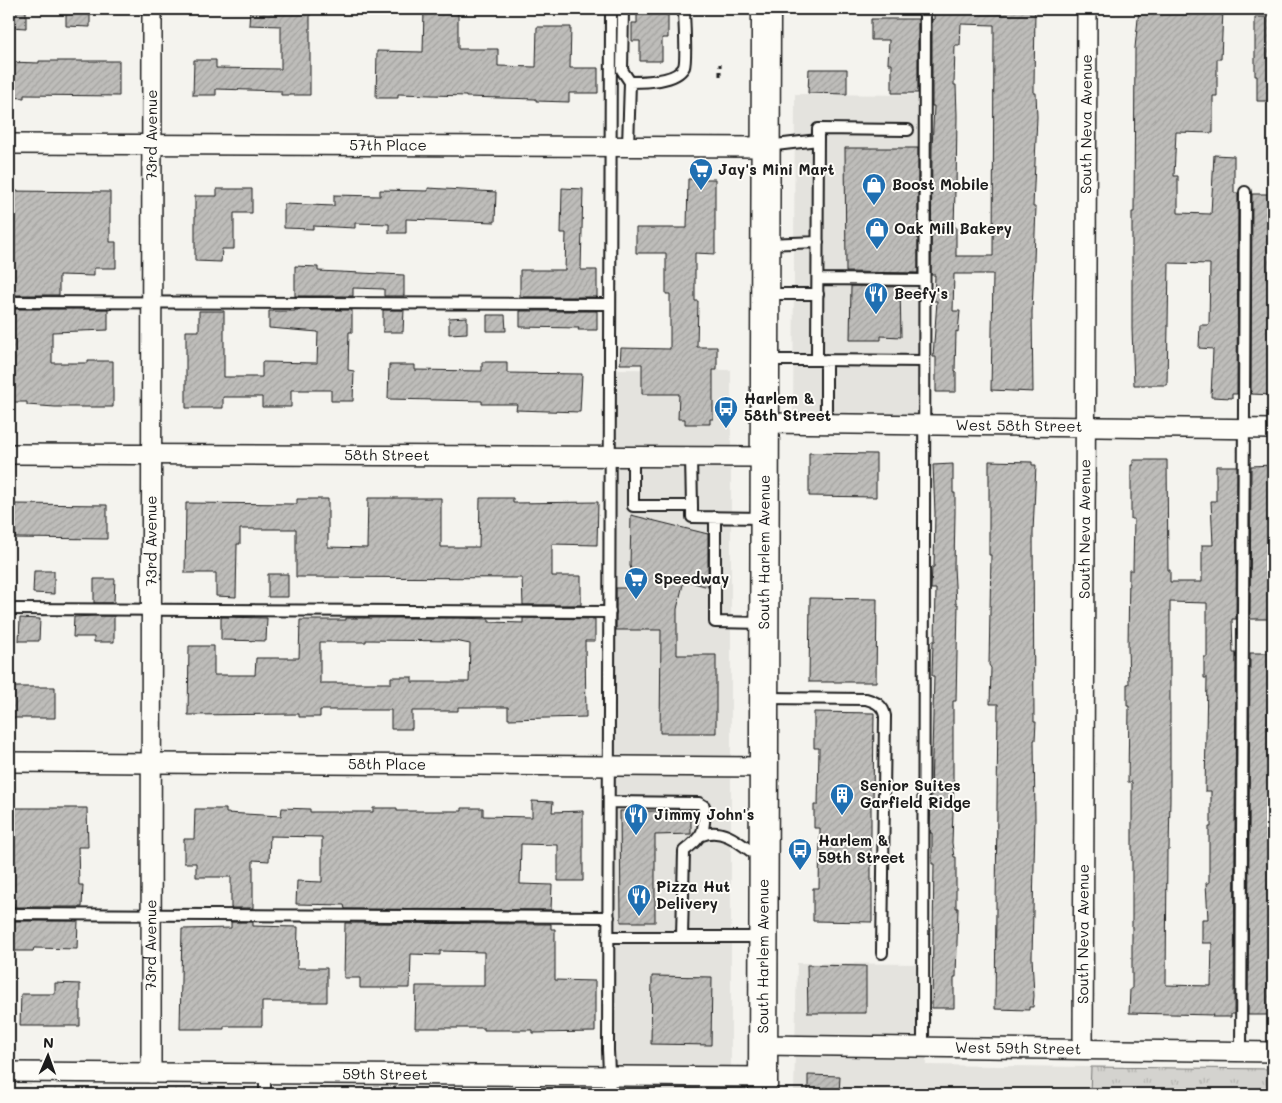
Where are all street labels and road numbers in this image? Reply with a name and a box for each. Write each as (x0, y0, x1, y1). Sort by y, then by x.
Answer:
street label: South Neva Avenue (1075, 54, 1096, 194)
street label: 73rd Avenue (141, 90, 161, 180)
street label: 57th Place (349, 134, 427, 155)
street label: West 58th Street (956, 414, 1082, 436)
street label: 58th Street (344, 444, 430, 465)
street label: South Neva Avenue (1074, 459, 1094, 599)
street label: South Harlem Avenue (753, 475, 774, 629)
street label: 73rd Avenue (140, 496, 161, 586)
street label: 58th Place (348, 753, 426, 774)
street label: South Neva Avenue (1072, 864, 1093, 1004)
street label: South Harlem Avenue (752, 879, 773, 1033)
street label: 73rd Avenue (140, 900, 160, 990)
street label: West 59th Street (955, 1037, 1081, 1058)
street label: 59th Street (342, 1063, 428, 1084)

